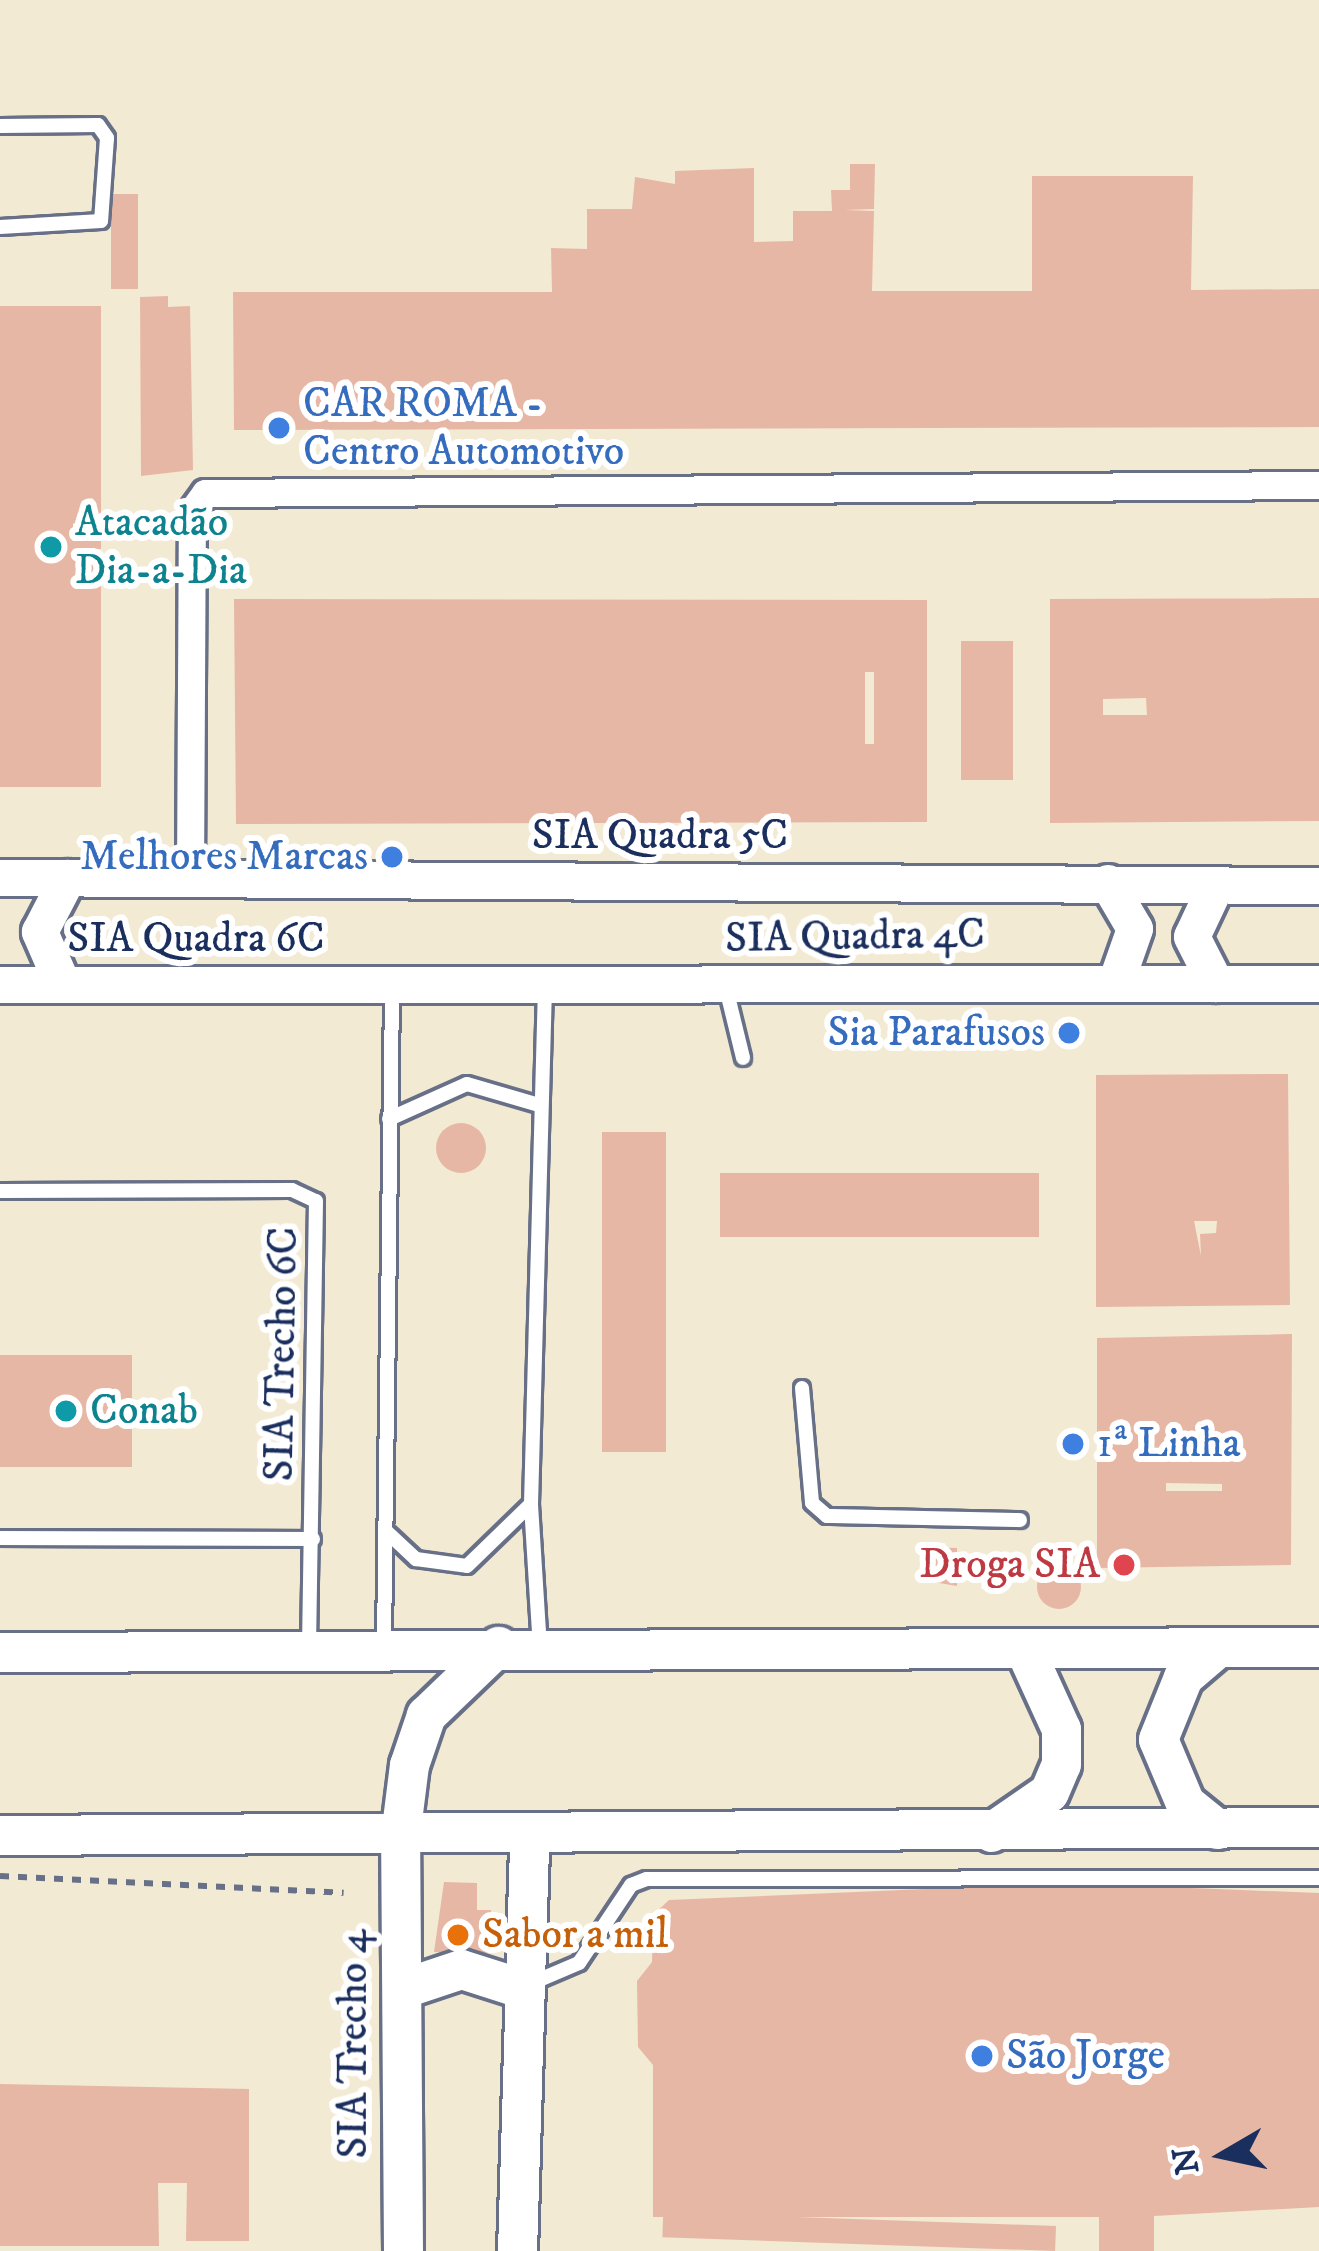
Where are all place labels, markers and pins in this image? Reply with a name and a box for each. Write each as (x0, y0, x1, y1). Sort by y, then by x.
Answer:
place label: CAR ROMA - Centro Automotivo (303, 379, 624, 478)
marker: CAR ROMA - Centro Automotivo (266, 415, 292, 441)
place label: Atacadão Dia-a-Dia (75, 498, 247, 596)
marker: Atacadão Dia-a-Dia (38, 534, 64, 560)
place label: Melhores Marcas (80, 832, 368, 882)
marker: Melhores Marcas (379, 844, 405, 870)
place label: Sia Parafusos (827, 1008, 1045, 1058)
marker: Sia Parafusos (1056, 1020, 1082, 1046)
place label: Conab (90, 1386, 198, 1436)
marker: Conab (53, 1398, 79, 1424)
place label: 1ª Linha (1097, 1419, 1241, 1469)
marker: 1ª Linha (1060, 1431, 1086, 1457)
place label: Droga SIA (919, 1540, 1100, 1590)
marker: Droga SIA (1111, 1552, 1137, 1578)
place label: Sabor a mil (482, 1910, 668, 1960)
marker: Sabor a mil (445, 1922, 471, 1948)
place label: São Jorge (1006, 2031, 1165, 2081)
marker: São Jorge (969, 2043, 995, 2069)

